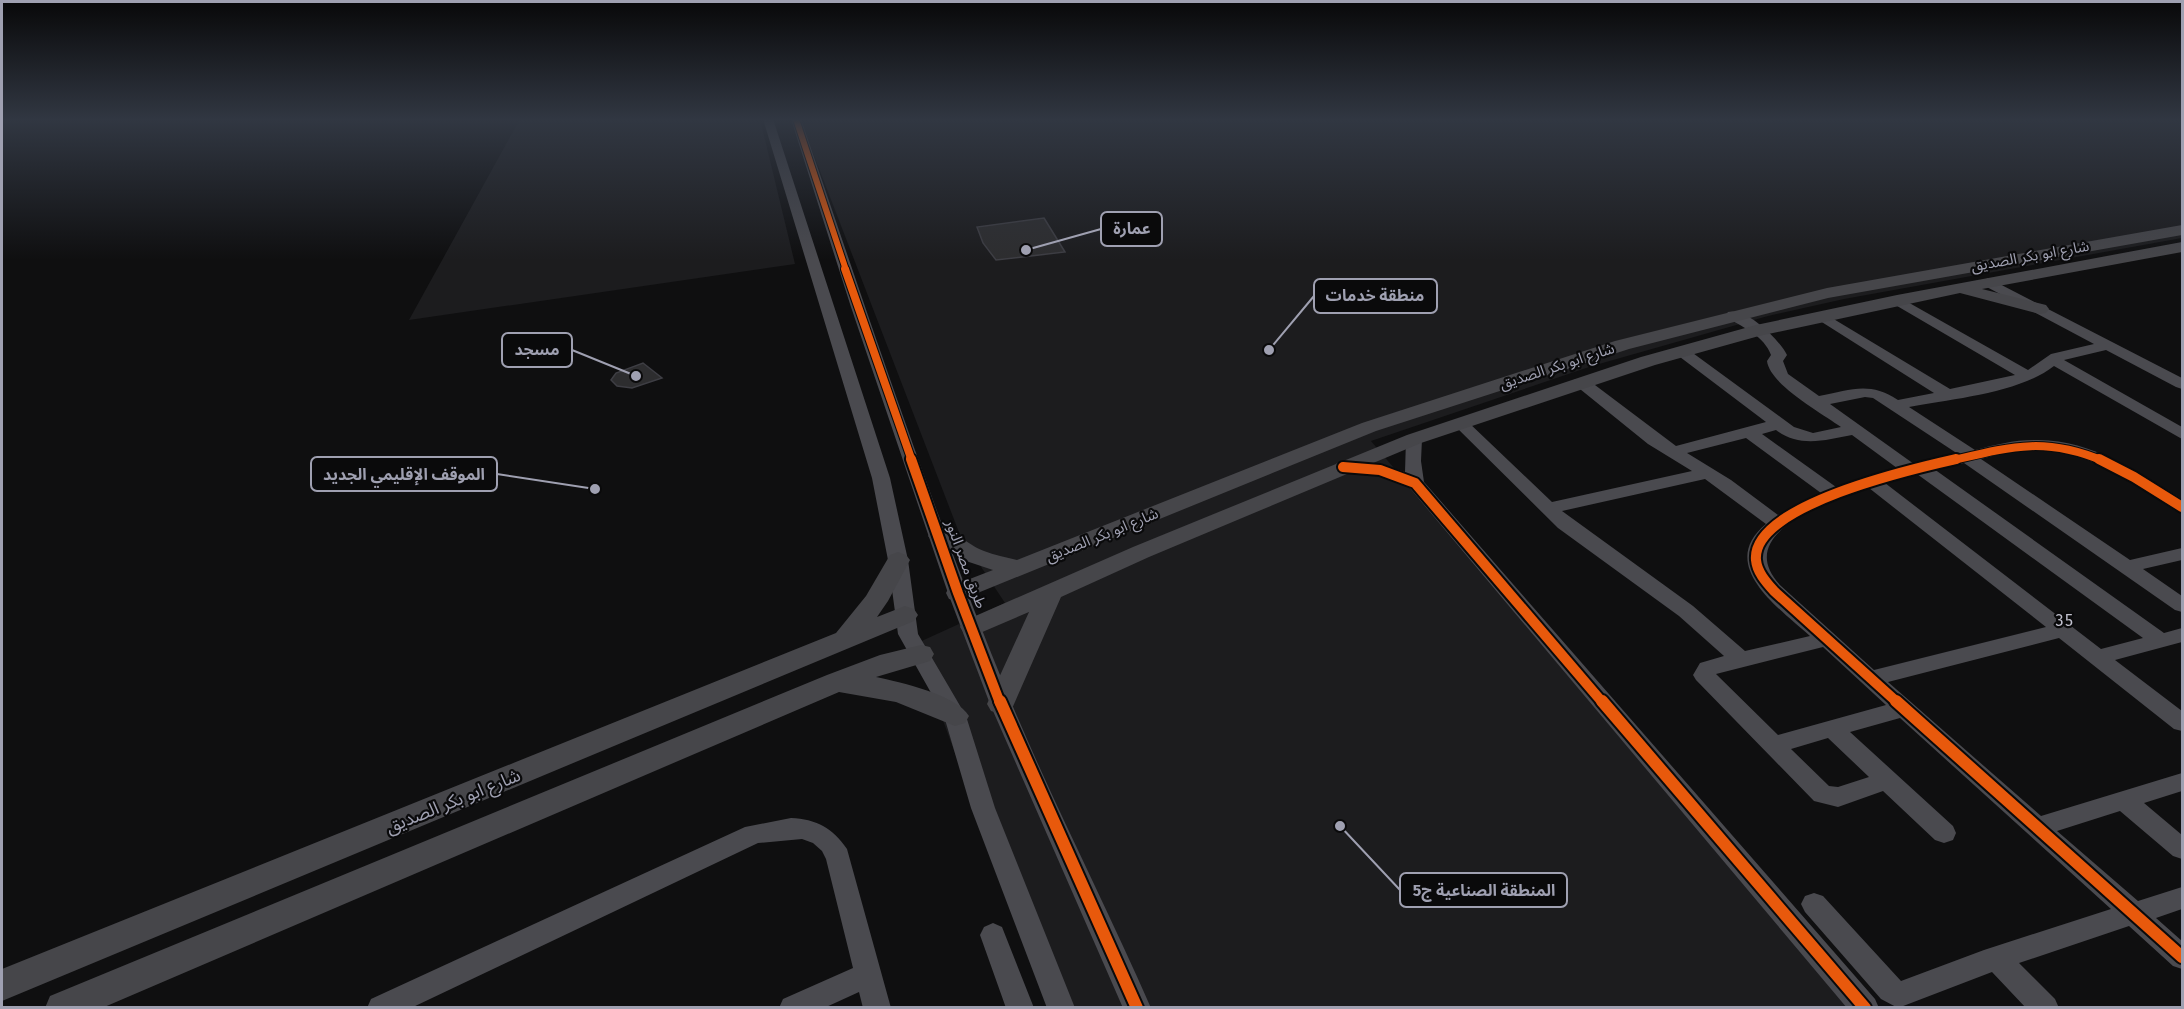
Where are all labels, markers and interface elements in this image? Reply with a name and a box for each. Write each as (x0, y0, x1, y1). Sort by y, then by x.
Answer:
callout: عمارة (1101, 212, 1162, 246)
text: عمارة (1113, 219, 1151, 238)
street label: شارع ابو بكر الصديق (1969, 237, 2091, 278)
callout: منطقة خدمات (1314, 279, 1437, 313)
text: منطقة خدمات (1326, 286, 1424, 305)
callout: مسجد (502, 333, 572, 367)
street label: شارع ابو بكر الصديق (1497, 339, 1618, 396)
text: مسجد (514, 340, 560, 359)
callout: الموقف الإقليمي الجديد (311, 457, 497, 491)
text: الموقف الإقليمي الجديد (323, 465, 485, 488)
street label: شارع ابو بكر الصديق (1043, 504, 1162, 569)
street label: طريق مصر النور (940, 516, 990, 611)
district label: 35 (2055, 611, 2075, 630)
street label: شارع ابو بكر الصديق (382, 764, 525, 841)
callout: المنطقة الصناعية ج5 (1400, 873, 1567, 907)
text: المنطقة الصناعية ج5 (1413, 881, 1555, 902)

